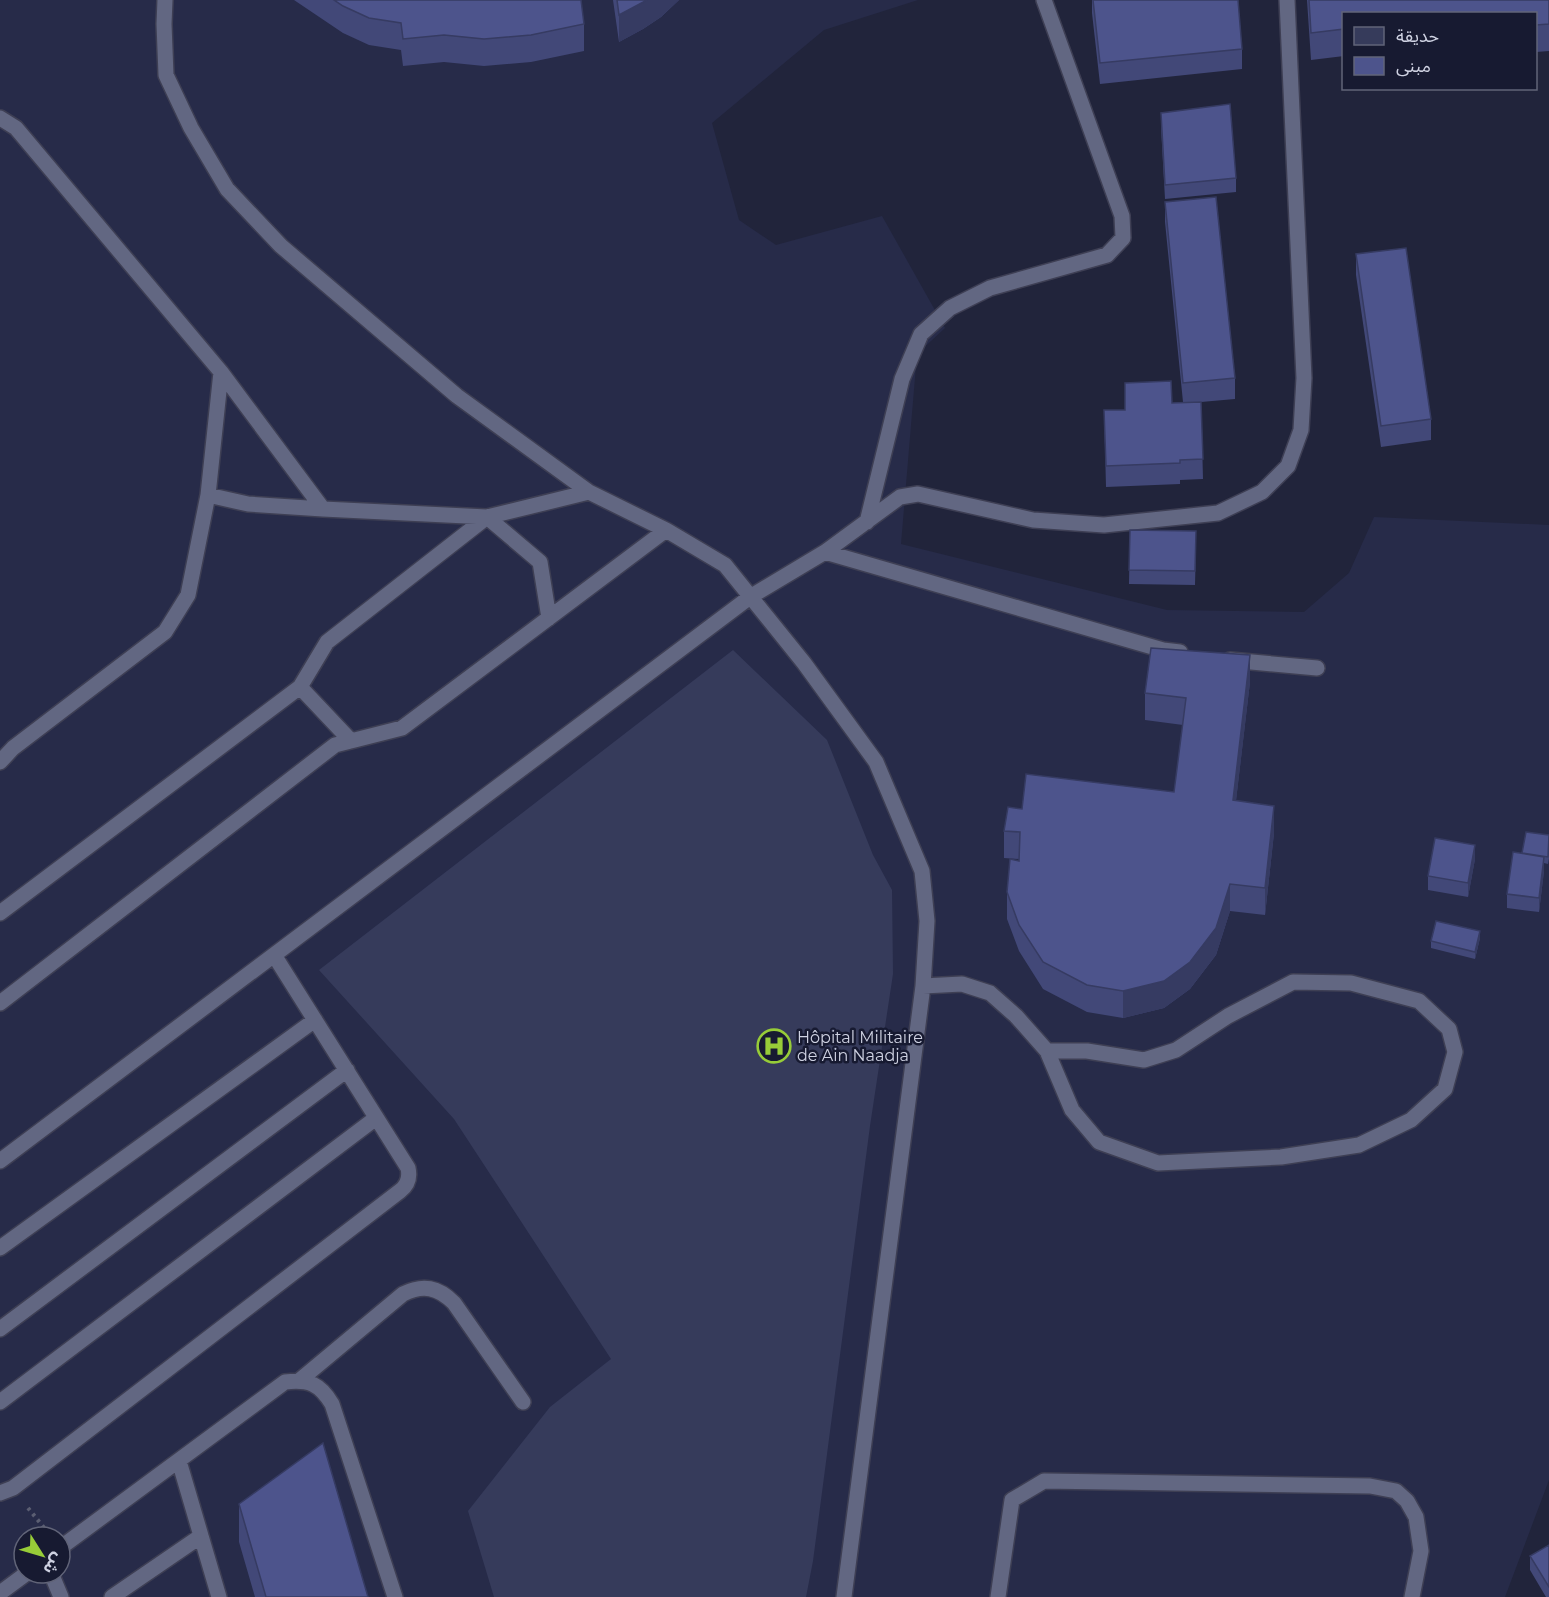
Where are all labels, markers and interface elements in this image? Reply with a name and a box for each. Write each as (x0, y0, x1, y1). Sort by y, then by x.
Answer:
legend (1342, 12, 1537, 90)
text: حديقة (1396, 25, 1439, 47)
text: مبنى (1396, 55, 1431, 77)
hospital icon: Hôpital Militaire de Ain Naadja (756, 1028, 792, 1064)
place label: Hôpital Militaire de Ain Naadja (797, 1028, 923, 1065)
north arrow (12, 1525, 72, 1585)
text: ش (39, 1549, 68, 1578)

